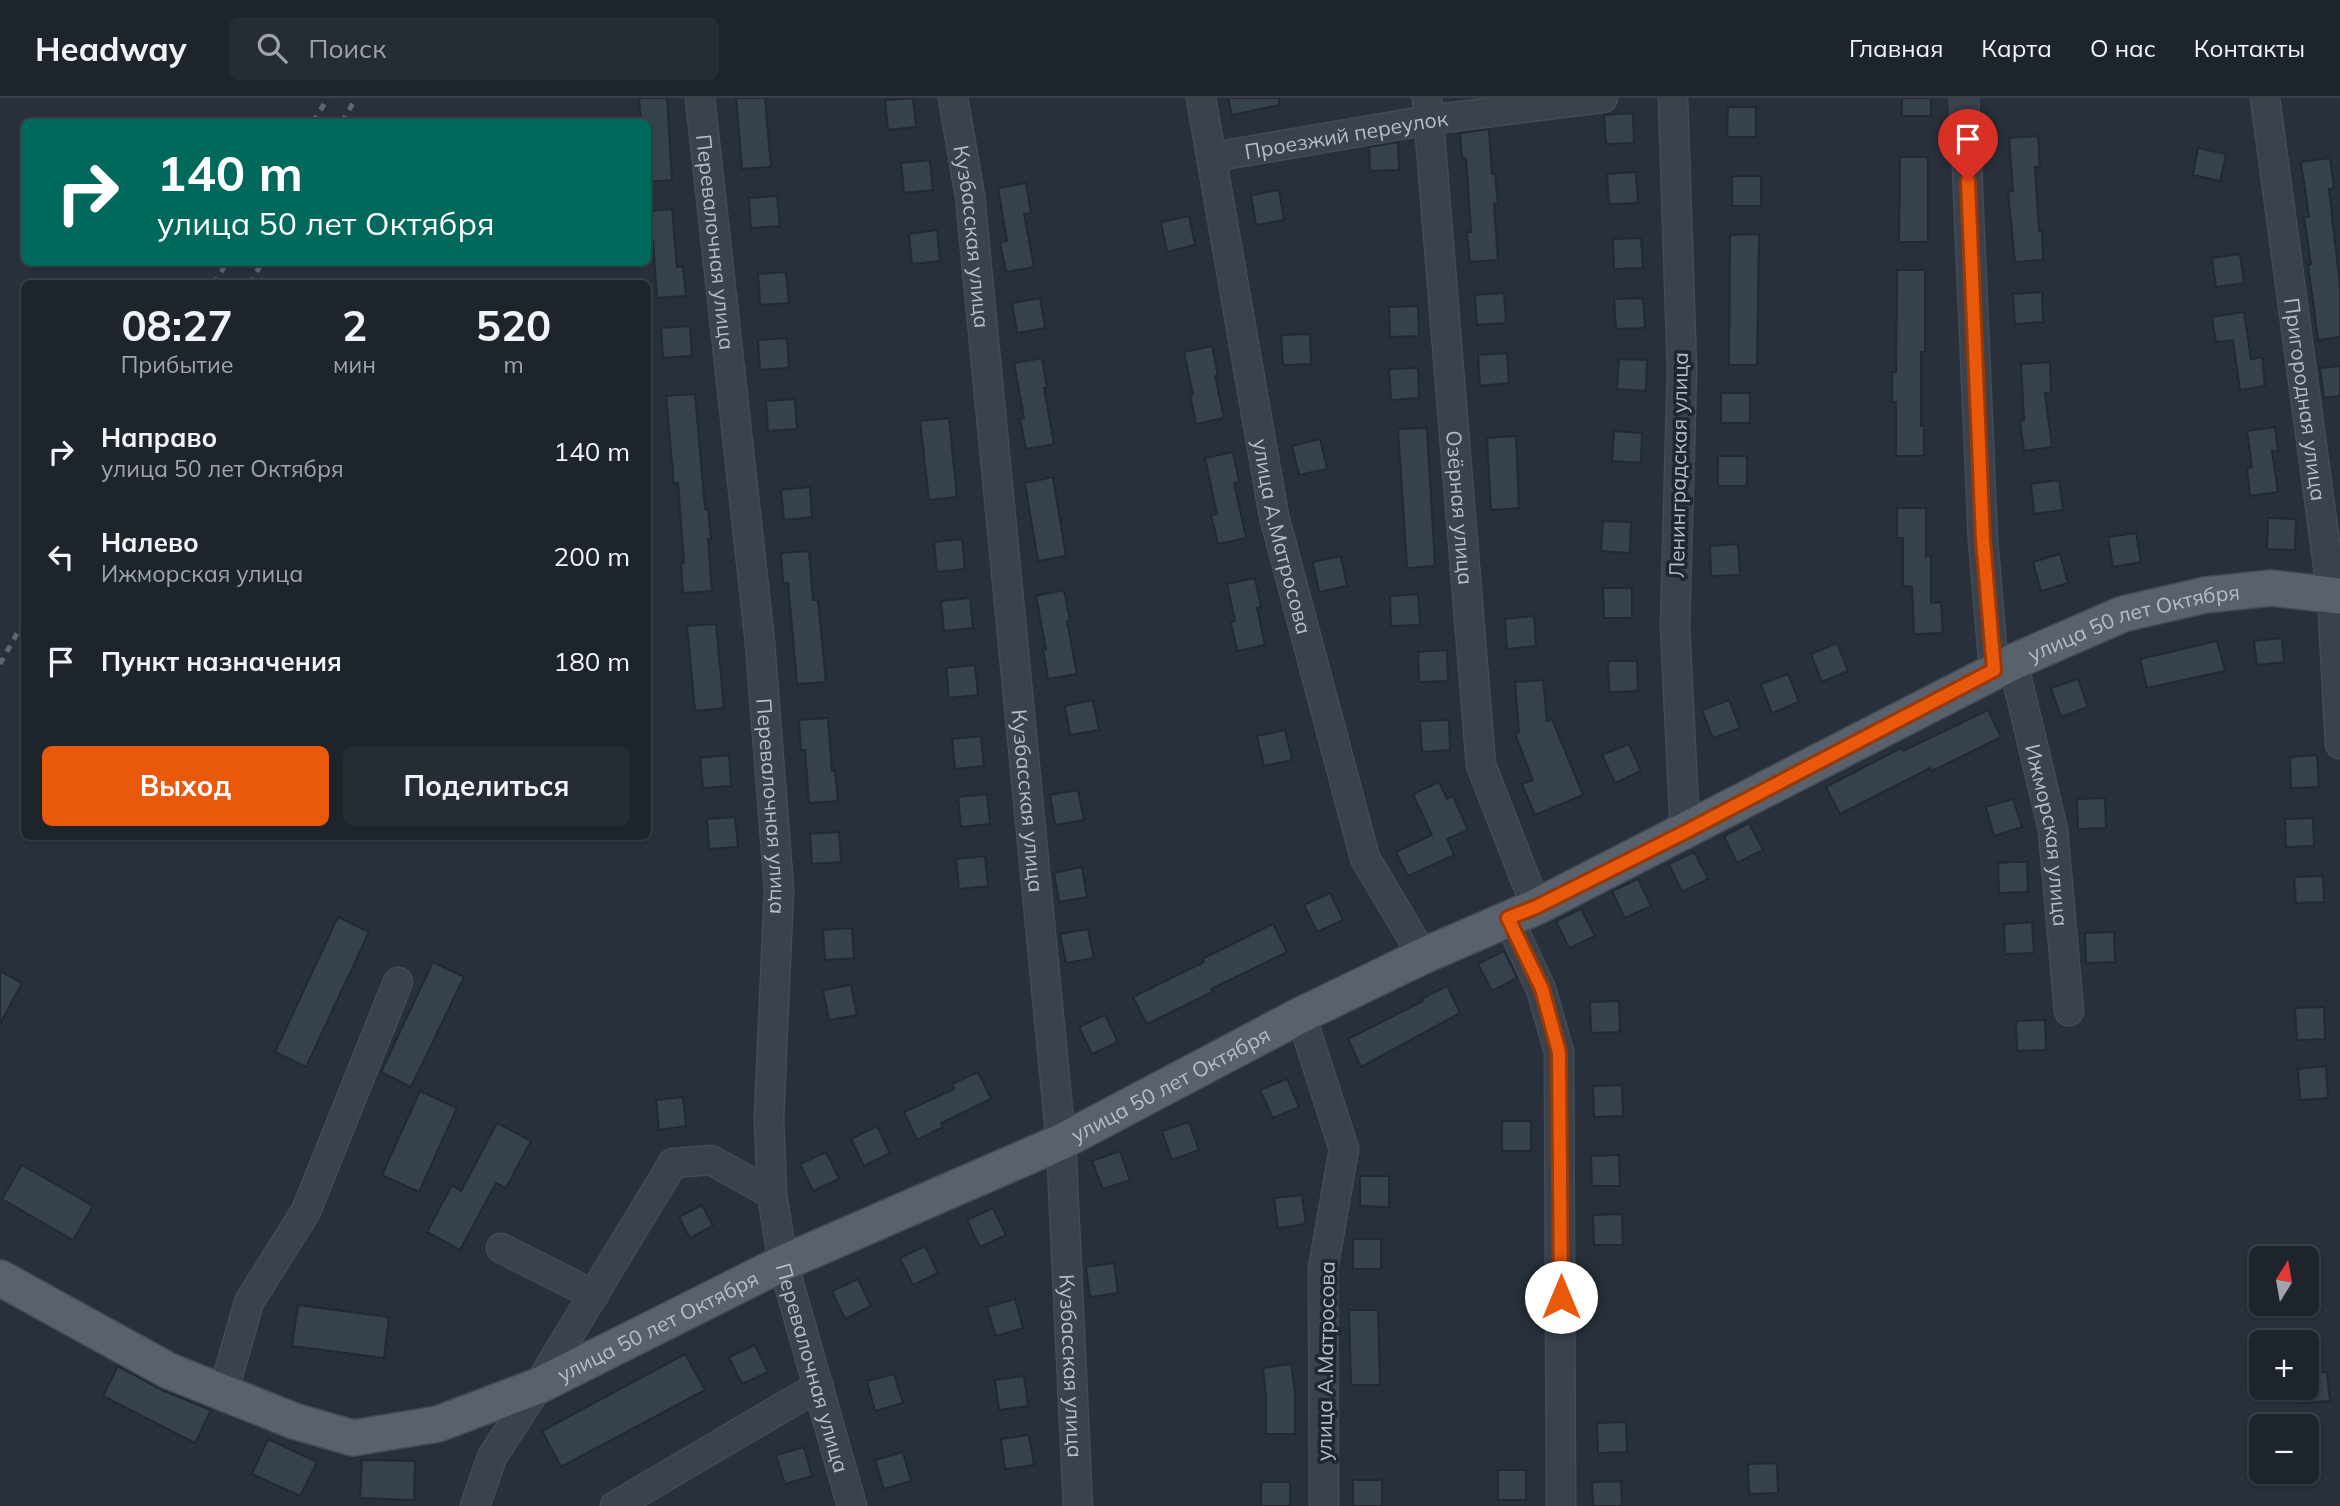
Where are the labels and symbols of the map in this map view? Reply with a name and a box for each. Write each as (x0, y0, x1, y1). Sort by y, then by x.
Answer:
street label: Проезжий переулок (1242, 105, 1450, 164)
pin (1938, 109, 1998, 181)
street label: Перевалочная улица (691, 133, 741, 351)
street label: Кузбасская улица (948, 143, 996, 329)
street label: Пригородная улица (2279, 296, 2332, 502)
street label: Ленинградская улица (1663, 352, 1693, 578)
street label: Озёрная улица (1441, 429, 1479, 586)
street label: улица А.Матросова (1248, 437, 1318, 637)
street label: улица 50 лет Октября (2024, 578, 2241, 667)
street label: Перевалочная улица (751, 697, 792, 915)
street label: Кузбасская улица (1006, 708, 1050, 894)
street label: Ижморская улица (2020, 741, 2074, 927)
street label: улица 50 лет Октября (1066, 1021, 1274, 1148)
north arrow (2249, 1246, 2319, 1316)
street label: Перевалочная улица (771, 1260, 855, 1475)
position arrow (1524, 1260, 1598, 1334)
street label: улица А.Матросова (1310, 1261, 1340, 1461)
street label: улица 50 лет Октября (553, 1265, 763, 1387)
street label: Кузбасская улица (1054, 1273, 1089, 1458)

